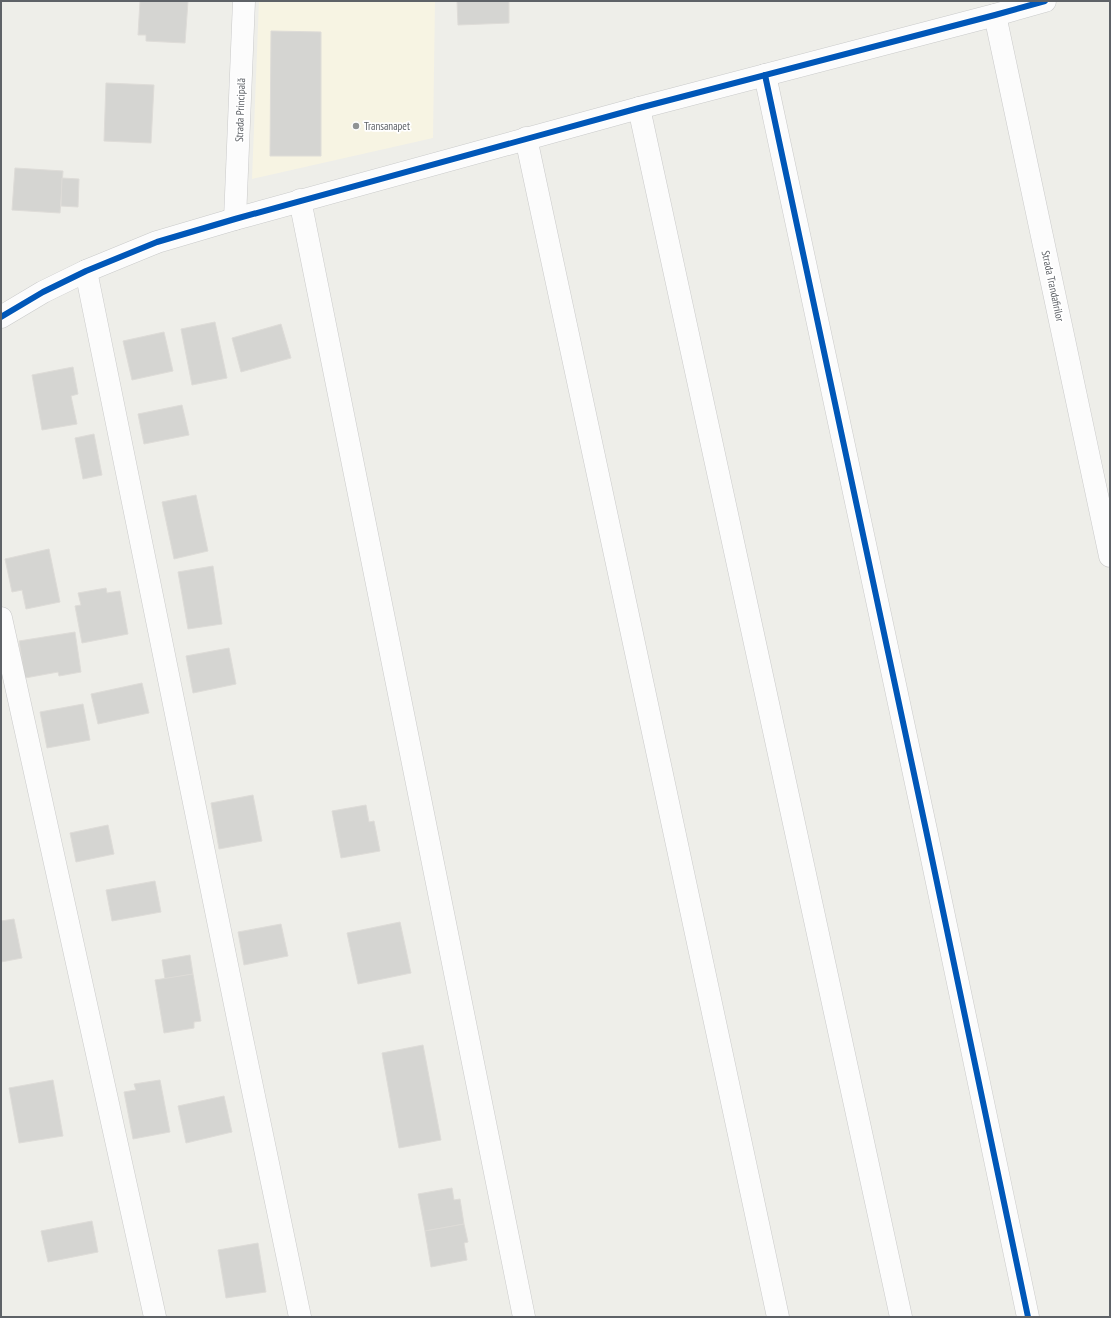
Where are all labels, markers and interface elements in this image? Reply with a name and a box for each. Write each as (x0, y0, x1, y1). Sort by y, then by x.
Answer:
street label: Strada Principală (232, 78, 248, 142)
place label: Transanapet (364, 119, 410, 133)
marker: Transanapet (351, 121, 361, 131)
street label: Strada Trandafirilor (1039, 249, 1067, 323)

